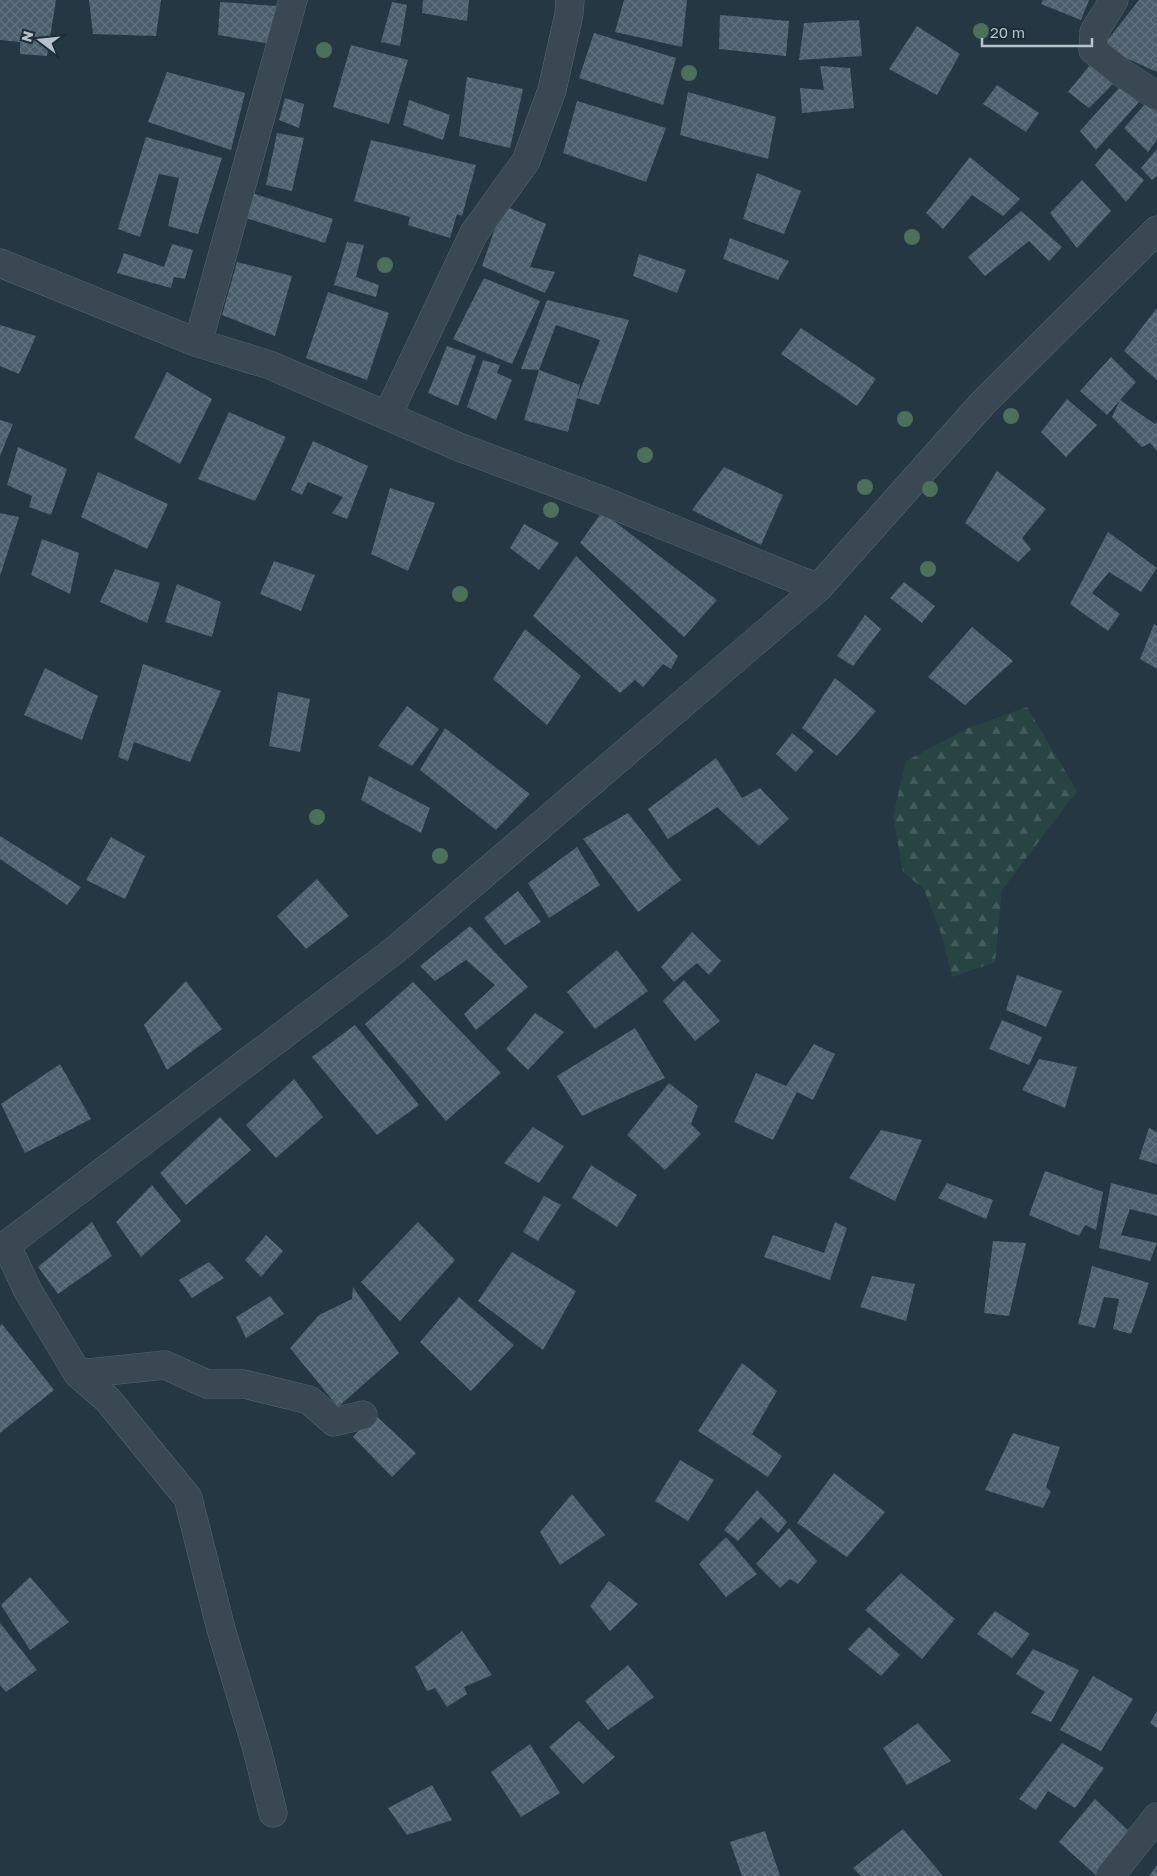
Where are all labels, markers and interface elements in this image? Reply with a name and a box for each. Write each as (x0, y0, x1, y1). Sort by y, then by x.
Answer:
north arrow (15, 15, 65, 65)
scale bar (982, 15, 1092, 47)
text: 20 m (990, 23, 1025, 41)
text: N (17, 29, 37, 44)

